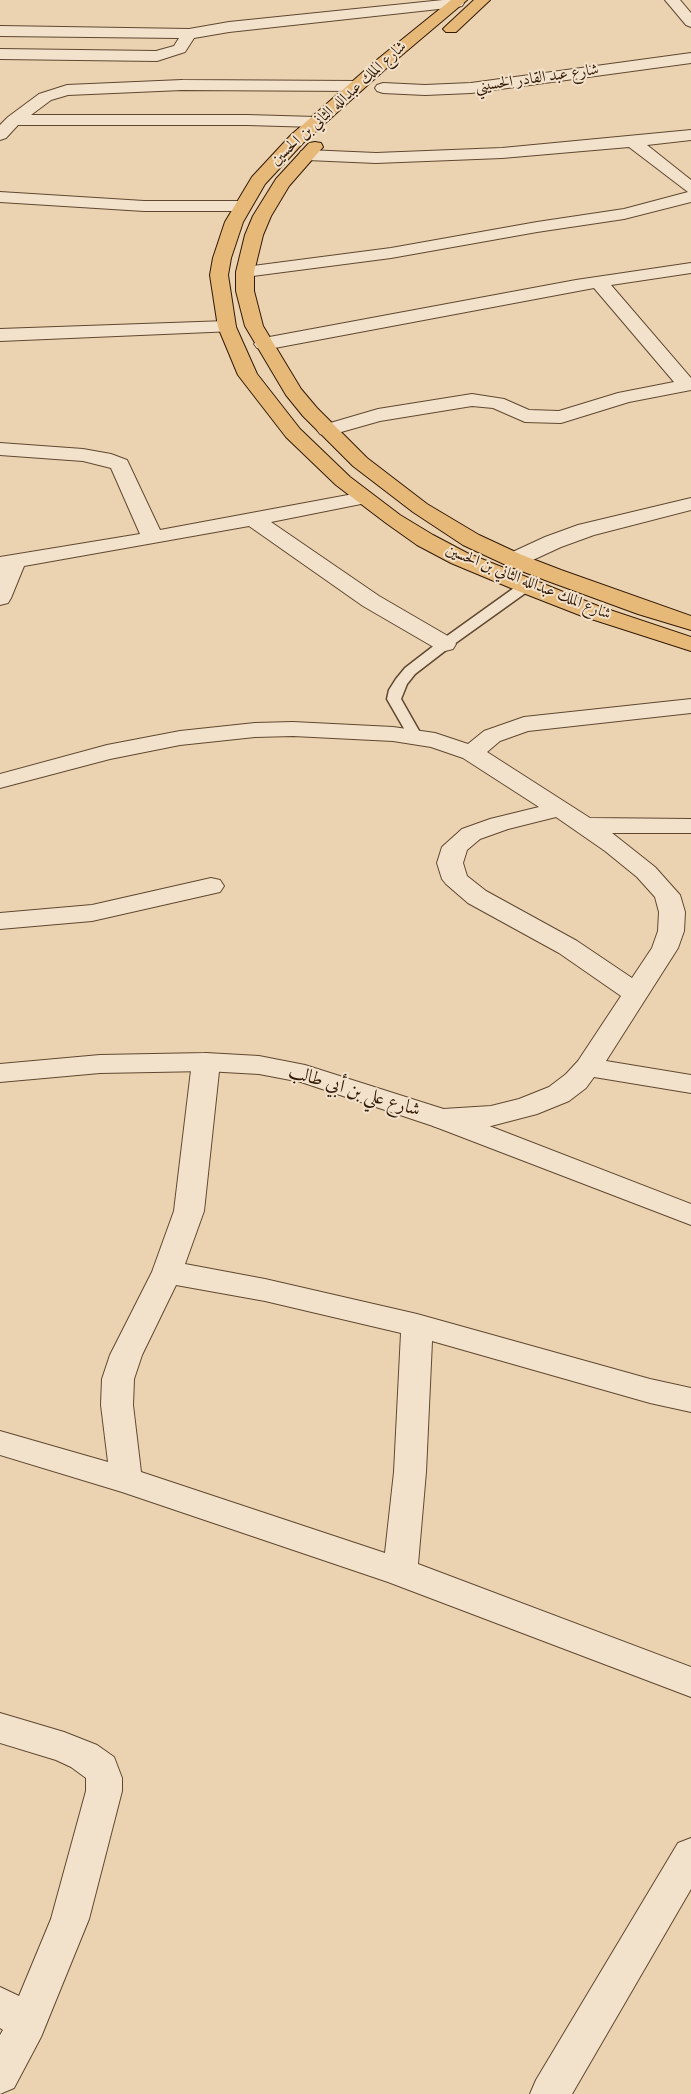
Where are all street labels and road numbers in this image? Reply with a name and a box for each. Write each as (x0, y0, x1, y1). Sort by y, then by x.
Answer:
street label: شارع الملك عبدالله الثاني بن الحسين (267, 38, 411, 170)
street label: شارع عبد القادر الحسيني (474, 61, 600, 97)
street label: شارع الملك عبدالله الثاني بن الحسين (443, 541, 613, 625)
street label: شارع علي بن أبي طالب (285, 1061, 423, 1123)

